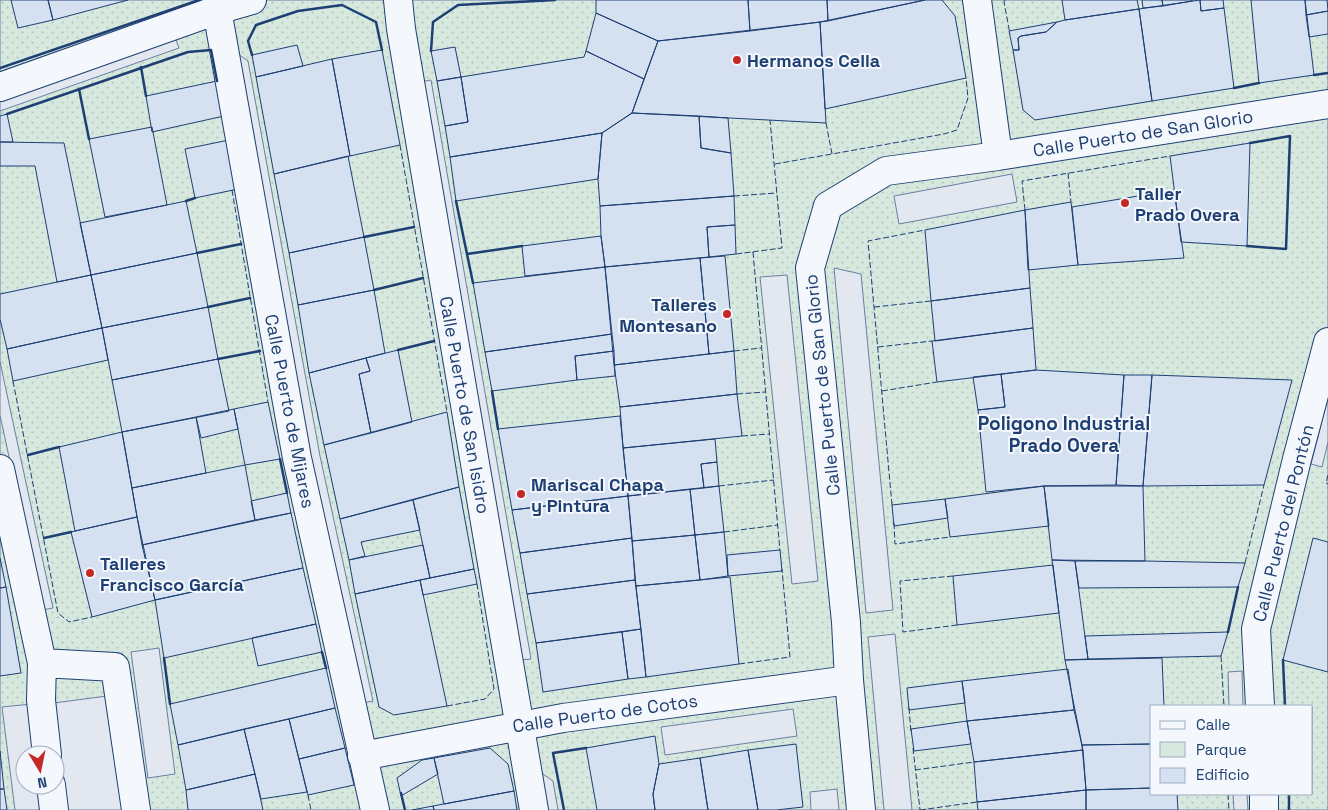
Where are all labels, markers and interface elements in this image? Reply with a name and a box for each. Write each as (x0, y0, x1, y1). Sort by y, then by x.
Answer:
place label: Hermanos Cella (747, 49, 881, 72)
marker: Hermanos Cella (731, 54, 743, 66)
street label: Calle Puerto de San Glorio (1031, 104, 1255, 162)
place label: Taller Prado Overa (1135, 182, 1240, 226)
marker: Taller Prado Overa (1119, 197, 1131, 209)
street label: Calle Puerto de San Glorio (799, 273, 845, 497)
place label: Talleres Montesano (619, 293, 717, 337)
street label: Calle Puerto de San Isidro (435, 294, 495, 516)
marker: Talleres Montesano (721, 308, 733, 320)
street label: Calle Puerto de Mijares (260, 312, 320, 510)
district label: Poligono Industrial Prado Overa (978, 411, 1150, 458)
street label: Calle Puerto del Pontón (1247, 422, 1319, 624)
place label: Mariscal Chapa y Pintura (531, 473, 665, 517)
marker: Mariscal Chapa y Pintura (515, 488, 527, 500)
place label: Talleres Francisco García (100, 552, 244, 596)
marker: Talleres Francisco García (84, 567, 96, 579)
street label: Calle Puerto de Cotos (511, 689, 699, 737)
legend (1150, 705, 1313, 795)
text: Calle (1196, 715, 1231, 734)
text: Parque (1196, 740, 1247, 759)
north arrow (15, 745, 65, 795)
text: Edificio (1196, 765, 1250, 784)
text: N (36, 773, 48, 792)

